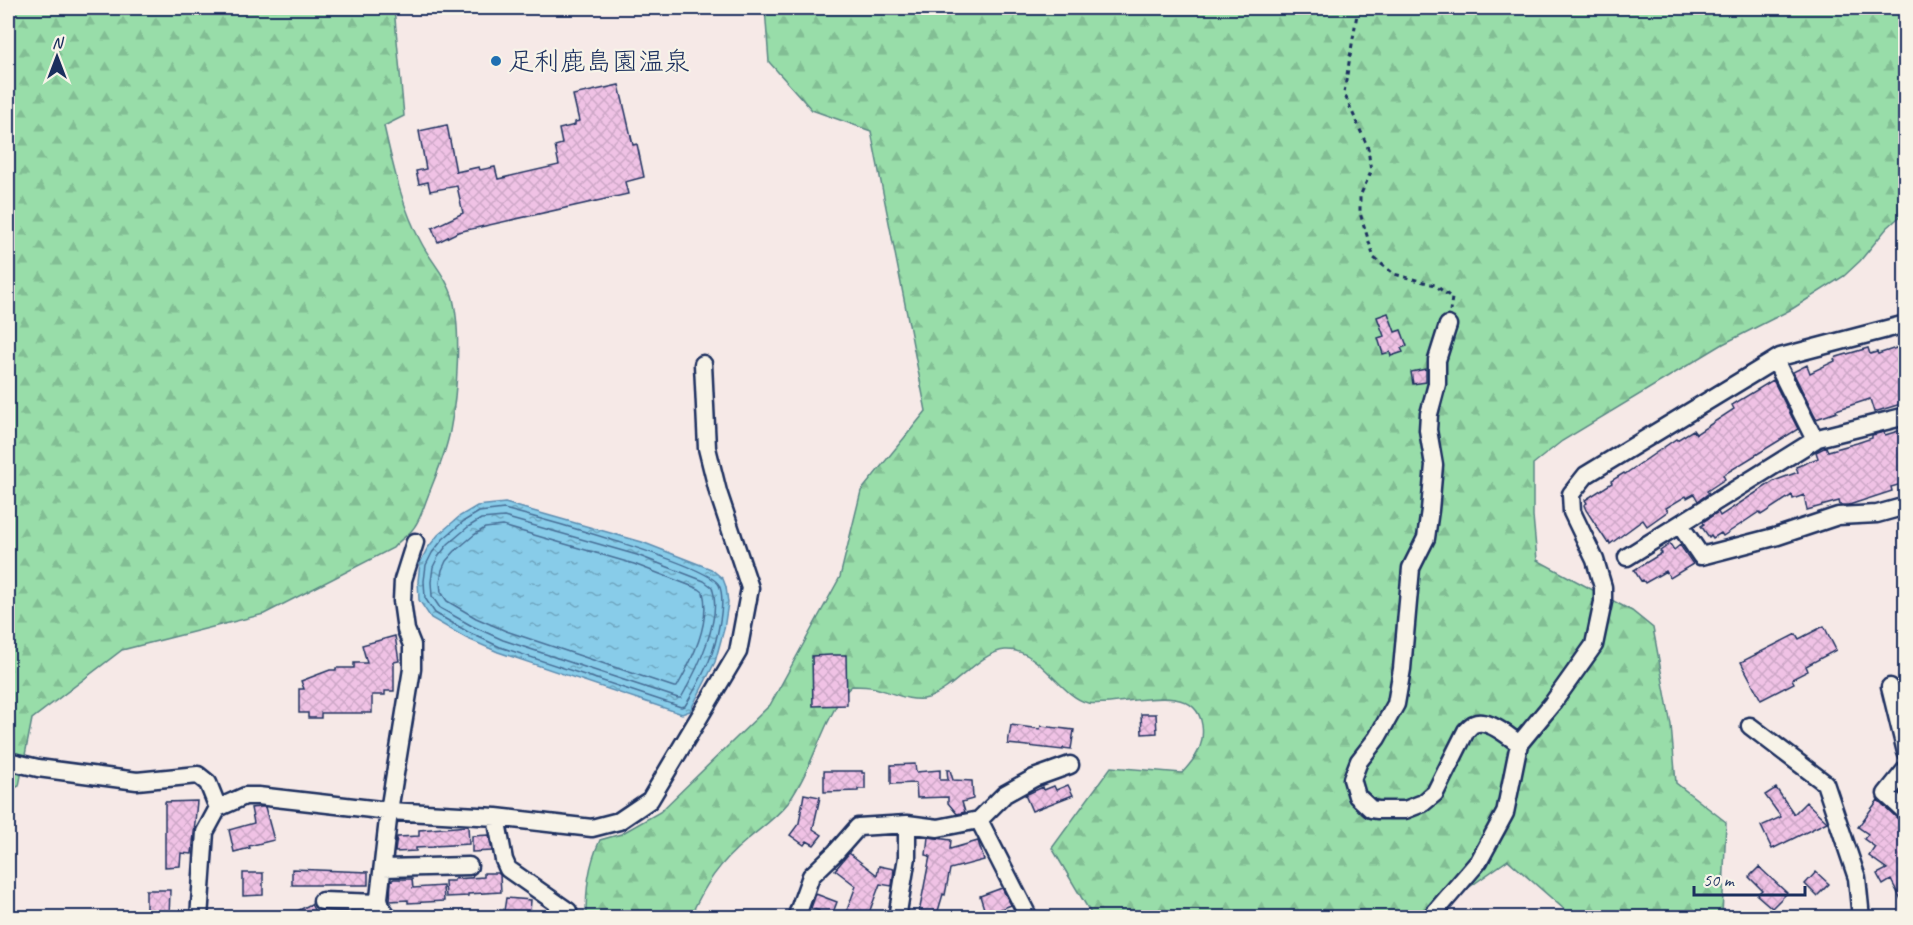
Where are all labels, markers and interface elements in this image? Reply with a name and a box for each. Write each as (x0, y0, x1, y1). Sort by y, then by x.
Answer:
north arrow (27, 27, 87, 87)
text: N (52, 33, 65, 53)
place label: 足利鹿島園温泉 (508, 45, 690, 78)
marker: 足利鹿島園温泉 (489, 54, 503, 68)
scale bar (1694, 859, 1805, 897)
text: 50 m (1703, 869, 1736, 891)

